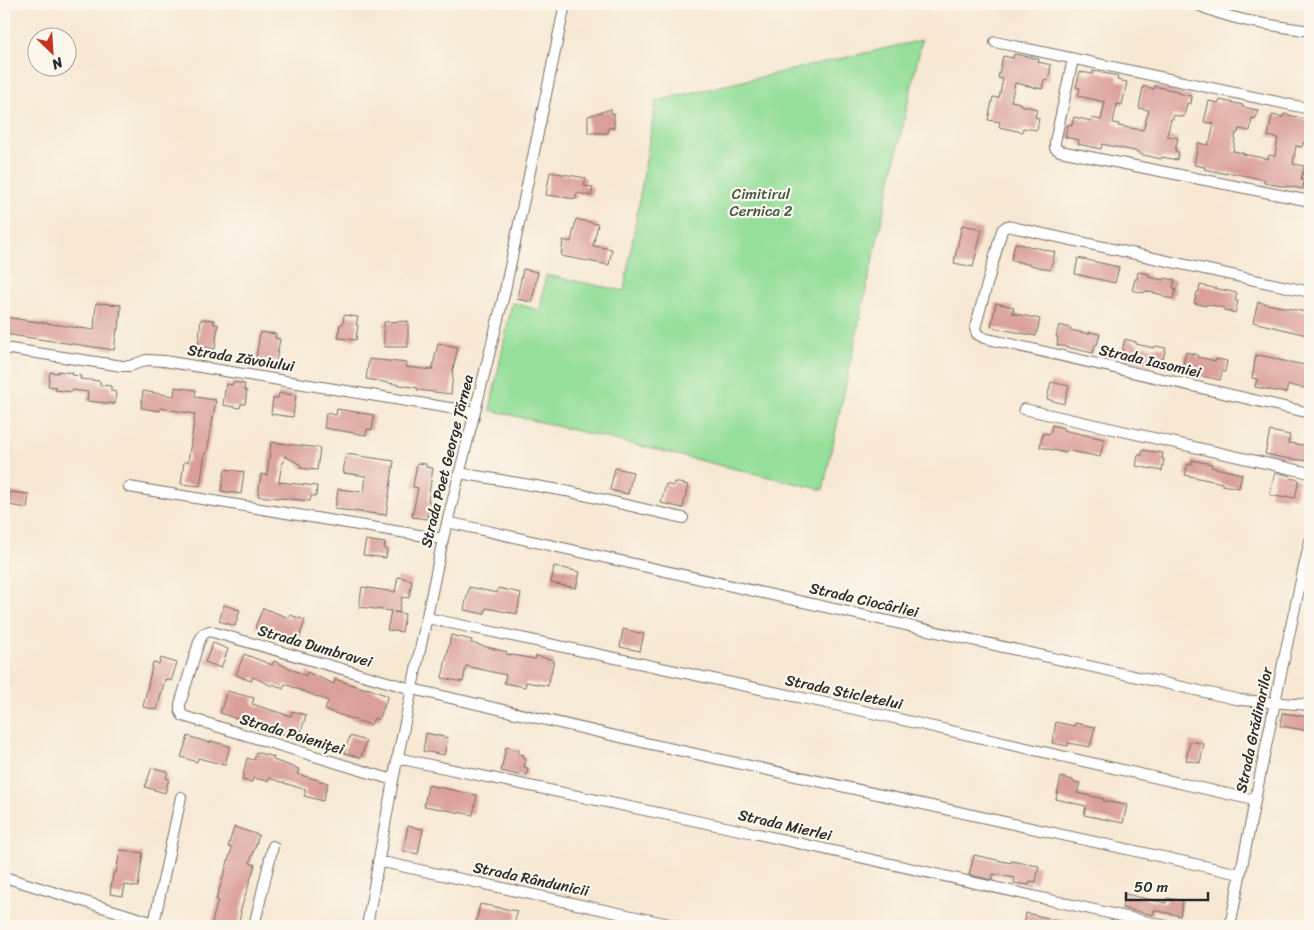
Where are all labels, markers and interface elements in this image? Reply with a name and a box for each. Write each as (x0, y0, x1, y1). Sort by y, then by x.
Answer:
north arrow (28, 28, 78, 78)
text: N (47, 50, 68, 77)
park label: Cimitirul Cernica 2 (729, 181, 793, 224)
street label: Strada Zăvoiului (186, 337, 297, 379)
street label: Strada Iasomiei (1096, 337, 1204, 386)
street label: Strada Poet George Țărnea (413, 371, 481, 550)
street label: Strada Ciocârliei (807, 575, 922, 625)
street label: Strada Dumbravei (255, 617, 376, 675)
street label: Strada Grădinarilor (1228, 664, 1280, 795)
street label: Strada Sticletelui (783, 667, 906, 717)
street label: Strada Poieniței (237, 706, 348, 762)
street label: Strada Mierlei (736, 802, 835, 849)
street label: Strada Rândunicii (471, 854, 592, 904)
scale bar (1126, 870, 1209, 902)
text: 50 m (1134, 874, 1169, 900)

